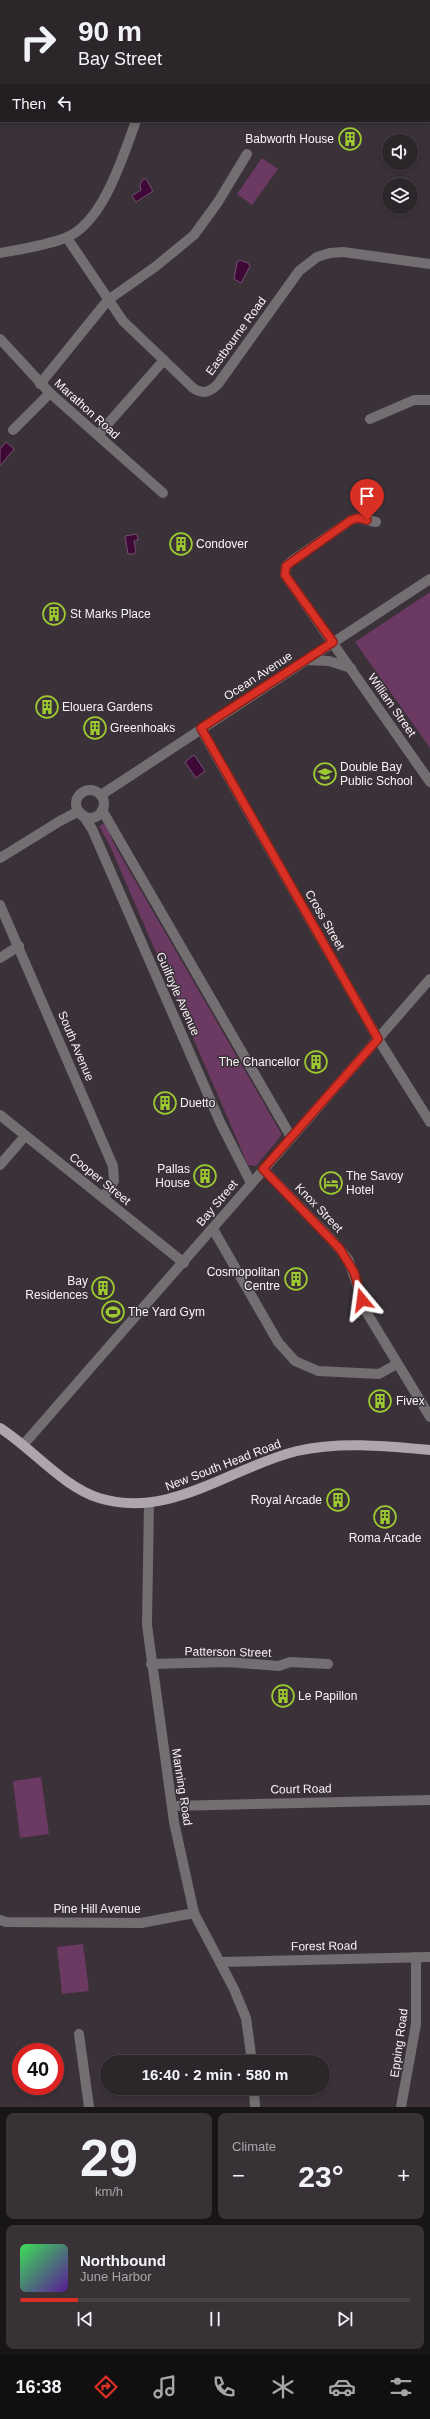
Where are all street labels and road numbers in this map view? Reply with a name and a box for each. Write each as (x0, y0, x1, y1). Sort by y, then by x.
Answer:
street label: Eastbourne Road (203, 294, 269, 378)
street label: Marathon Road (52, 376, 122, 442)
street label: Ocean Avenue (221, 649, 295, 703)
street label: William Street (365, 671, 419, 740)
street label: Cross Street (302, 888, 348, 953)
street label: Guilfoyle Avenue (153, 950, 203, 1038)
street label: South Avenue (55, 1009, 97, 1083)
street label: Cooper Street (67, 1150, 134, 1208)
street label: Bay Street (194, 1177, 241, 1229)
street label: Knox Street (292, 1181, 346, 1236)
street label: New South Head Road (163, 1436, 283, 1494)
street label: Patterson Street (185, 1644, 272, 1660)
street label: Manning Road (169, 1747, 195, 1827)
street label: Court Road (270, 1781, 332, 1797)
street label: Pine Hill Avenue (53, 1902, 141, 1916)
street label: Forest Road (291, 1938, 357, 1954)
street label: Epping Road (387, 2008, 411, 2078)

